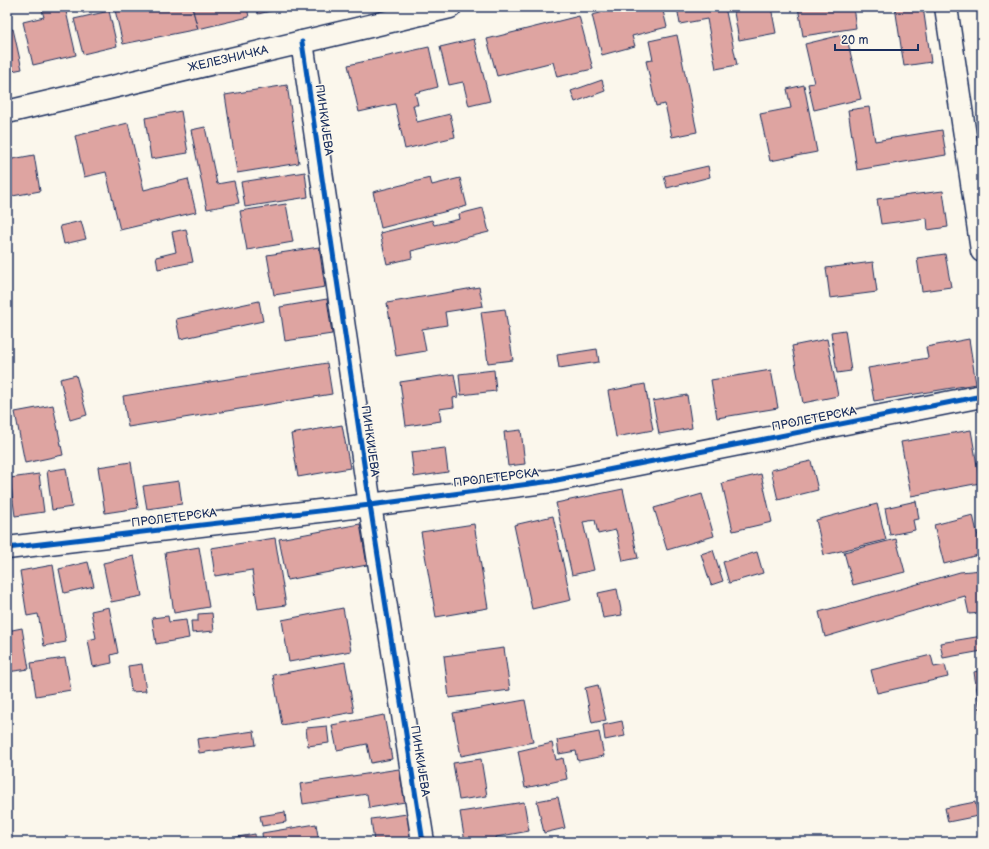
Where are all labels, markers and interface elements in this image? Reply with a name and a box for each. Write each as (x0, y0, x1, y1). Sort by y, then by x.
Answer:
scale bar (835, 26, 918, 52)
text: 20 m (841, 33, 868, 48)
street label: ЖЕЛЕЗНИЧКА (187, 42, 270, 75)
street label: ПИНКИЈЕВА (312, 83, 337, 157)
street label: ПРОЛЕТЕРСКА (770, 403, 858, 435)
street label: ПИНКИЈЕВА (358, 404, 383, 478)
street label: ПРОЛЕТЕРСКА (452, 465, 540, 491)
street label: ПРОЛЕТЕРСКА (130, 505, 218, 531)
street label: ПИНКИЈЕВА (407, 724, 433, 798)

